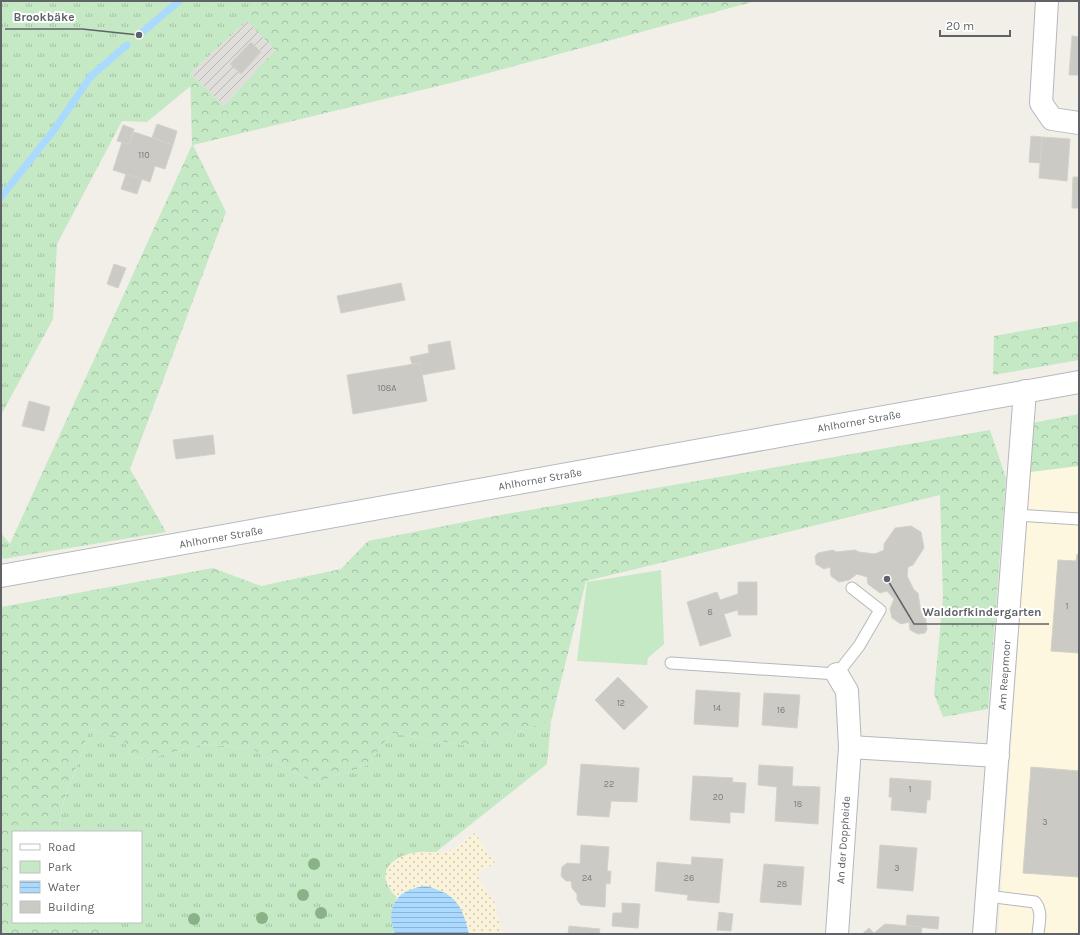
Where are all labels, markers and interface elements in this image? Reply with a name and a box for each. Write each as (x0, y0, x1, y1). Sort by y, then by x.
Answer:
callout: Brookbäke (5, 5, 82, 29)
text: Brookbäke (13, 10, 75, 24)
scale bar (940, 12, 1010, 38)
text: 20 m (946, 19, 974, 33)
house number: 110 (138, 150, 150, 160)
house number: 108A (377, 383, 397, 393)
street label: Ahlhorner Straße (816, 408, 902, 435)
street label: Ahlhorner Straße (497, 466, 583, 493)
street label: Ahlhorner Straße (178, 524, 264, 551)
callout: Waldorfkindergarten (914, 600, 1049, 624)
house number: 1 (1066, 601, 1069, 611)
text: Waldorfkindergarten (923, 605, 1041, 619)
house number: 8 (707, 607, 713, 617)
street label: Am Reepmoor (996, 640, 1013, 710)
house number: 12 (617, 698, 625, 708)
house number: 14 (713, 703, 721, 713)
house number: 16 (777, 705, 785, 715)
house number: 22 (604, 779, 614, 789)
house number: 1 (909, 784, 912, 794)
house number: 20 (713, 792, 723, 802)
street label: An der Doppheide (834, 795, 853, 884)
house number: 18 (794, 799, 803, 809)
house number: 3 (1042, 817, 1048, 827)
legend (12, 831, 142, 923)
text: Road (48, 840, 76, 854)
text: Park (48, 860, 73, 874)
house number: 3 (894, 863, 900, 873)
house number: 24 (582, 873, 592, 883)
house number: 26 (684, 873, 694, 883)
house number: 28 (777, 879, 788, 889)
text: Water (48, 880, 81, 894)
text: Building (48, 900, 95, 914)

